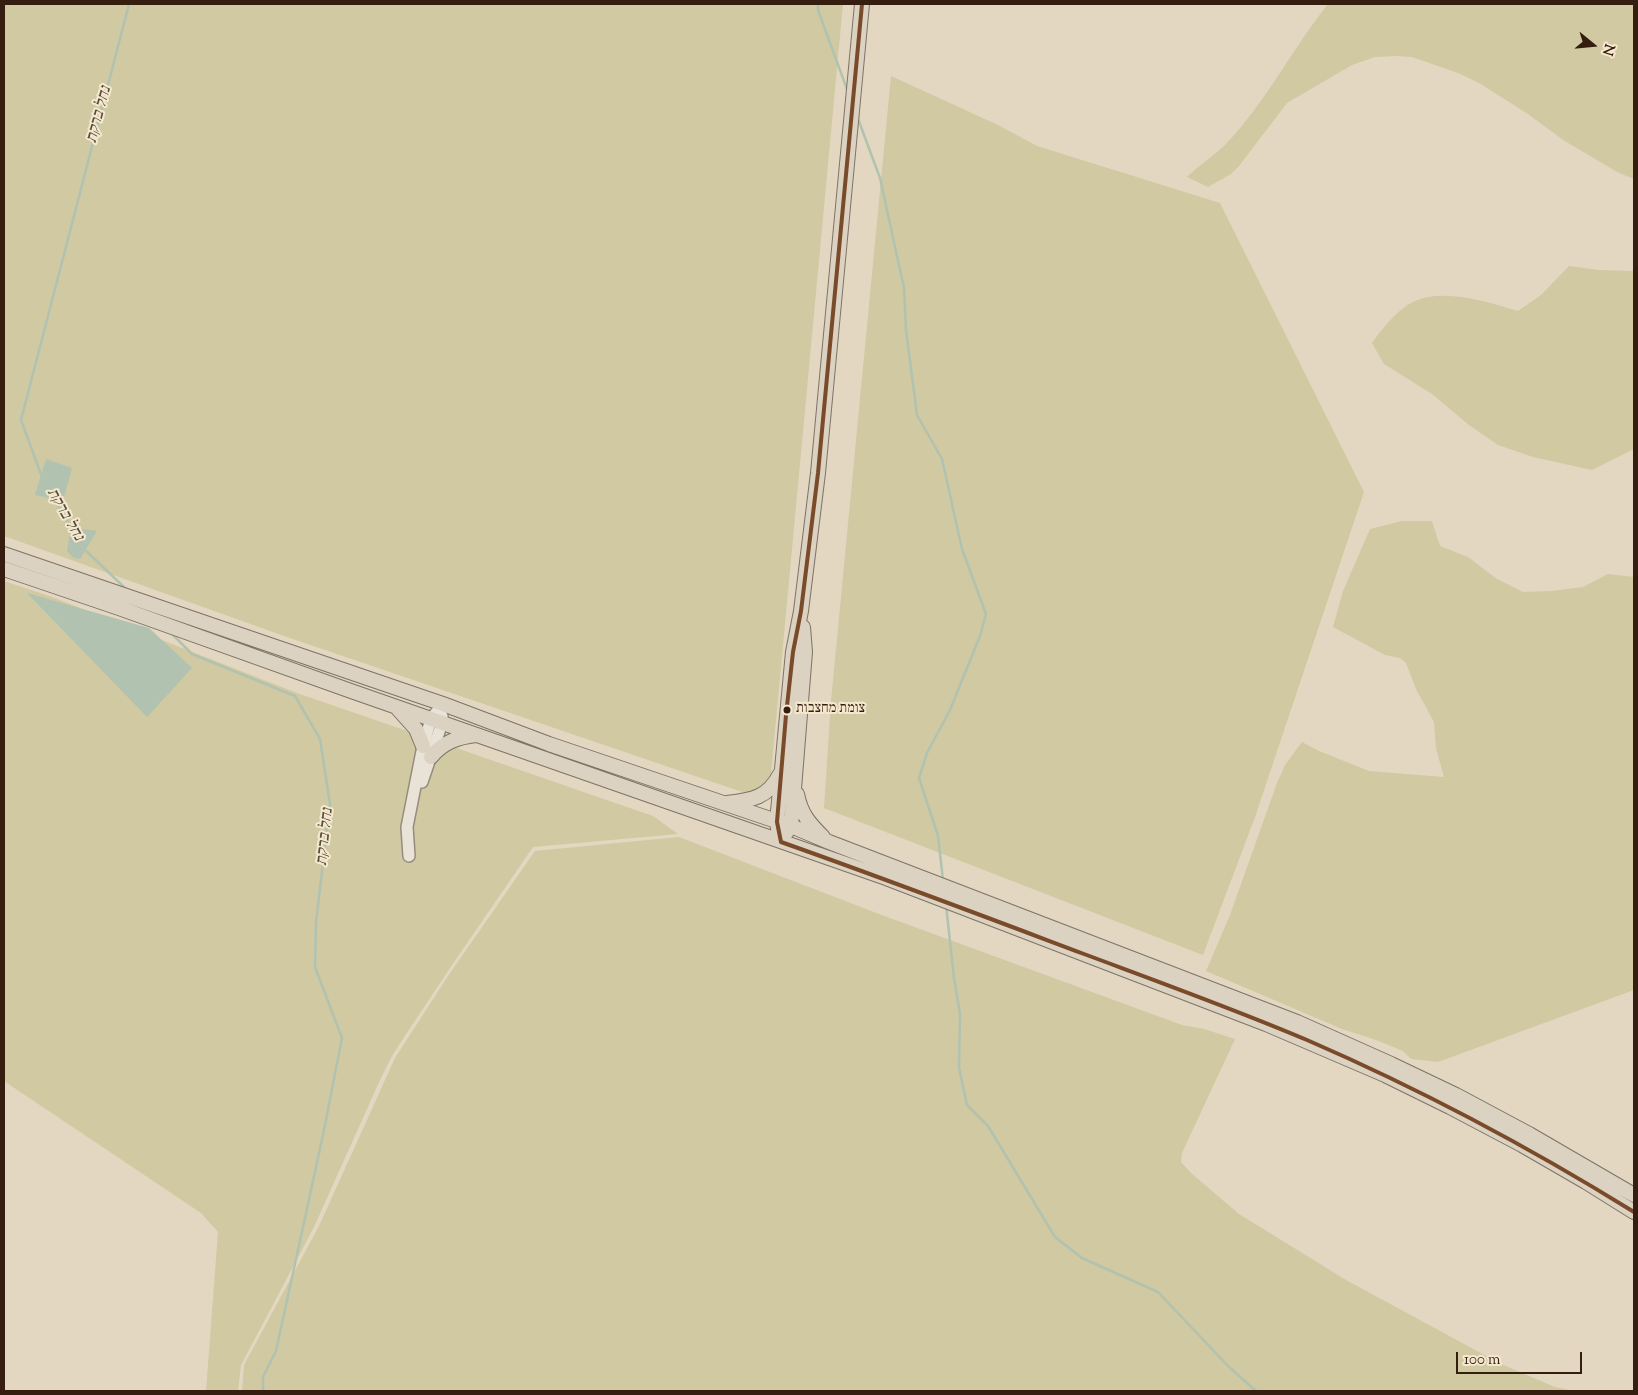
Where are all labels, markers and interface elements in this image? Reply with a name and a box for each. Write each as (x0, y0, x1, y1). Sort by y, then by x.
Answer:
north arrow (1568, 20, 1618, 70)
text: N (1596, 41, 1619, 58)
water label: נחל ברקת (83, 85, 117, 145)
water label: נחל ברקת (41, 485, 87, 545)
place label: צומת מחצבות (796, 702, 865, 718)
marker: צומת מחצבות (782, 705, 792, 715)
water label: נחל ברקת (313, 807, 339, 867)
scale bar (1458, 1342, 1584, 1374)
text: 100 m (1464, 1350, 1500, 1371)

